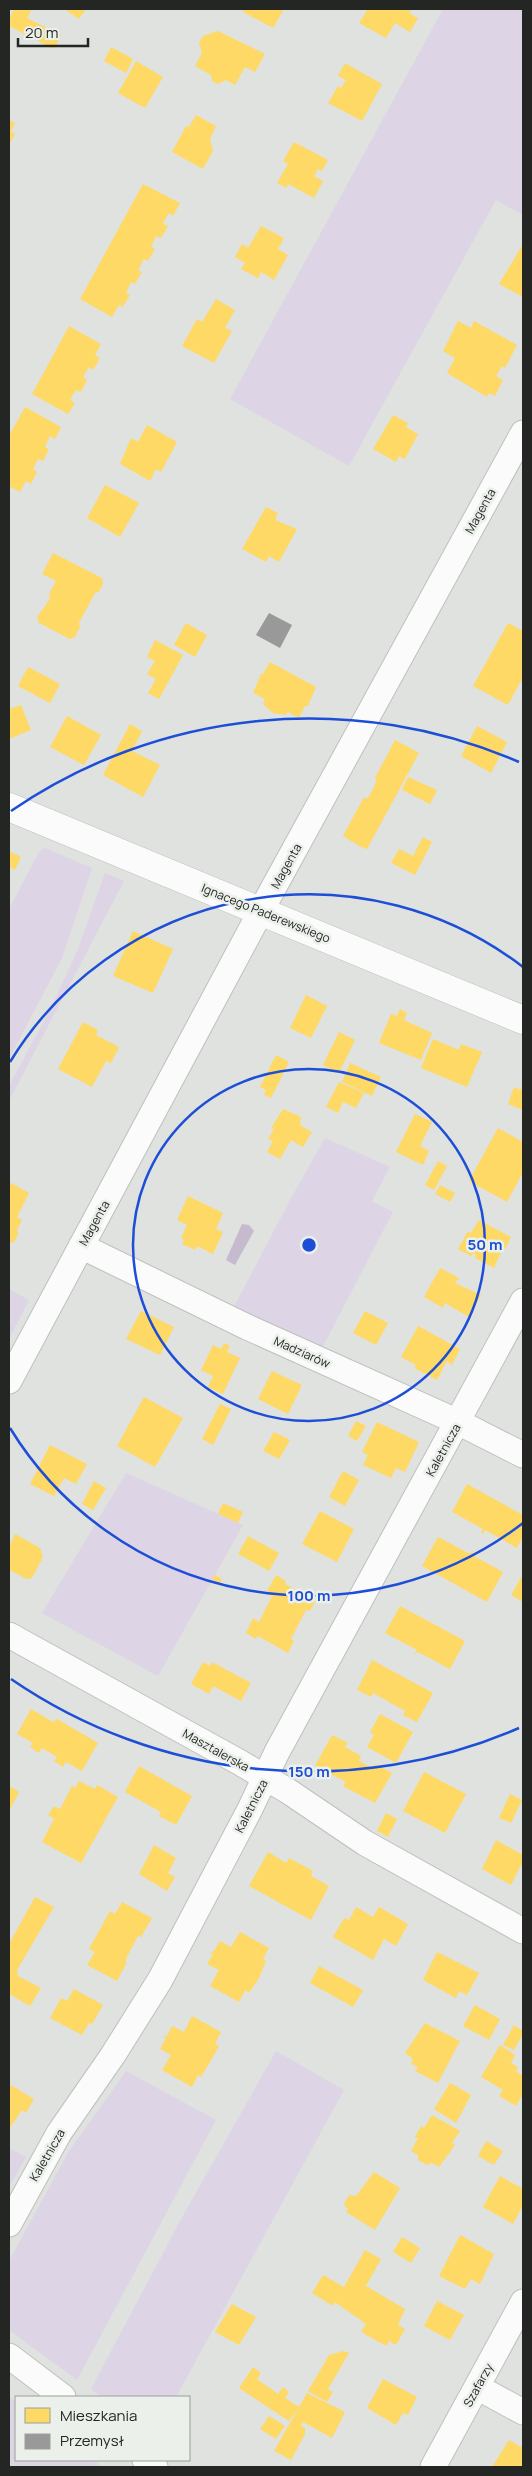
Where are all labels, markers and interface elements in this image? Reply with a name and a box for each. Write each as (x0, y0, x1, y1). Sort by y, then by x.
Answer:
scale bar (18, 15, 88, 47)
text: 20 m (25, 22, 58, 43)
street label: Magenta (461, 485, 499, 537)
street label: Magenta (267, 840, 305, 892)
street label: Ignacego Paderewskiego (199, 879, 333, 947)
street label: Magenta (75, 1197, 113, 1249)
text: 50 m (467, 1234, 503, 1255)
centre of rings (300, 1236, 318, 1254)
street label: Madziarów (271, 1332, 333, 1372)
street label: Kaletnicza (422, 1421, 464, 1479)
text: 100 m (288, 1585, 330, 1606)
street label: Masztalerska (180, 1725, 252, 1775)
text: 150 m (288, 1761, 330, 1782)
street label: Kaletnicza (230, 1776, 272, 1836)
street label: Kaletnicza (25, 2126, 69, 2184)
street label: Szafarzy (459, 2359, 497, 2410)
legend (15, 2396, 190, 2461)
text: Mieszkania (60, 2405, 137, 2426)
text: Przemysł (60, 2430, 125, 2451)

